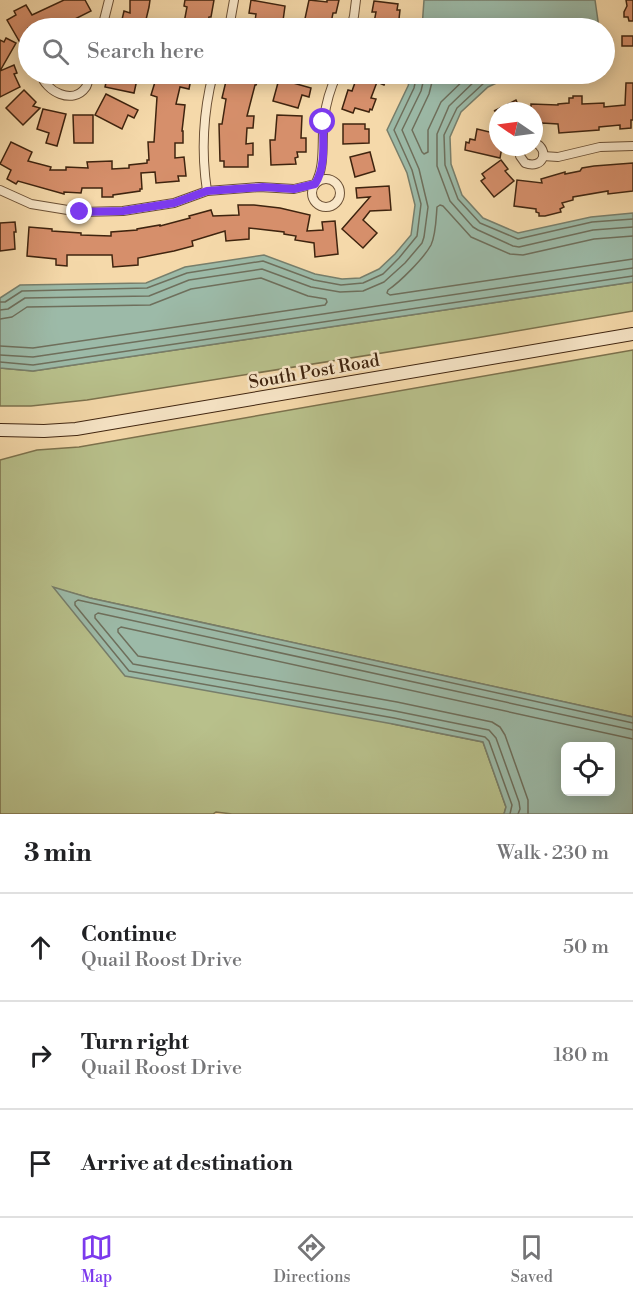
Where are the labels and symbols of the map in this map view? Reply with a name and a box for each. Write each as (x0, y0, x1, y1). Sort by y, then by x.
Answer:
north arrow (489, 102, 543, 156)
route start (309, 108, 335, 134)
route end (66, 198, 92, 224)
street label: South Post Road (247, 349, 382, 394)

